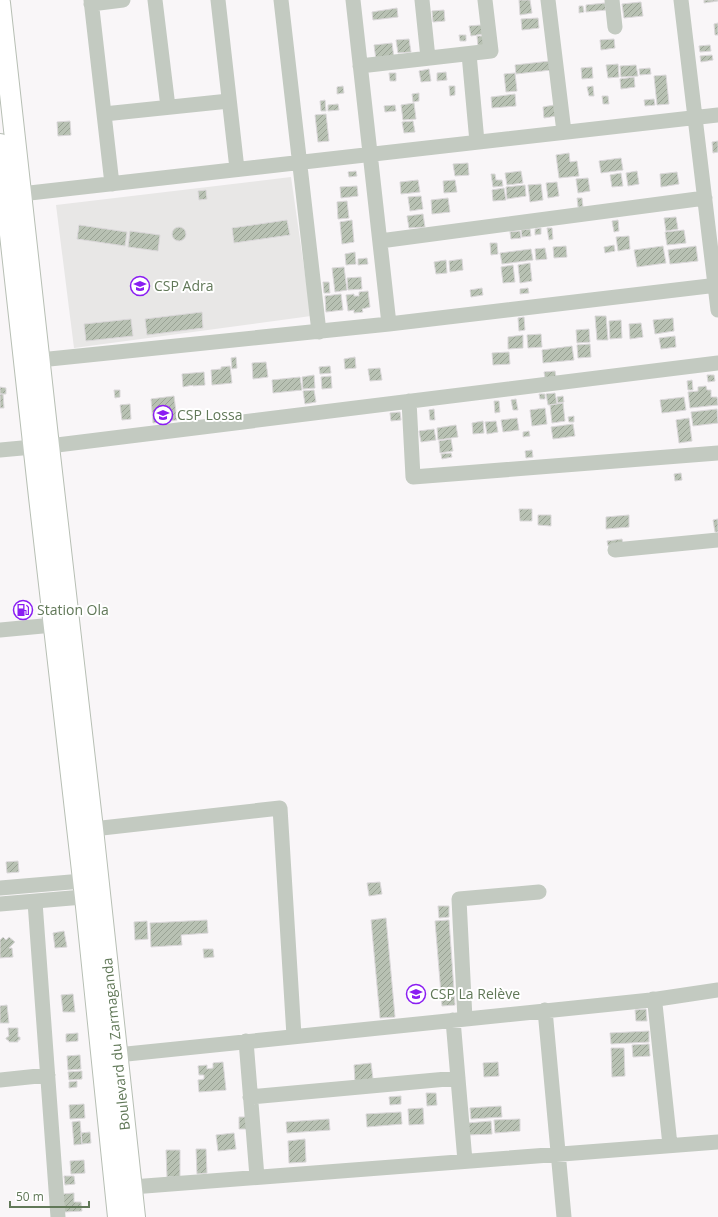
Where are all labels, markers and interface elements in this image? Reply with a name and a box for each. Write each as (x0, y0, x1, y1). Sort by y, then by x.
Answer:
school or university icon: CSP Adra (129, 275, 151, 297)
place label: CSP Adra (154, 276, 213, 295)
school or university icon: CSP Lossa (152, 404, 174, 426)
place label: CSP Lossa (177, 405, 242, 424)
fuel station icon: Station Ola (12, 599, 34, 621)
place label: Station Ola (37, 600, 109, 619)
street label: Boulevard du Zarmaganda (97, 957, 134, 1131)
school or university icon: CSP La Relève (405, 983, 427, 1005)
place label: CSP La Relève (430, 984, 520, 1003)
scale bar (10, 1183, 89, 1209)
text: 50 m (16, 1188, 44, 1205)

